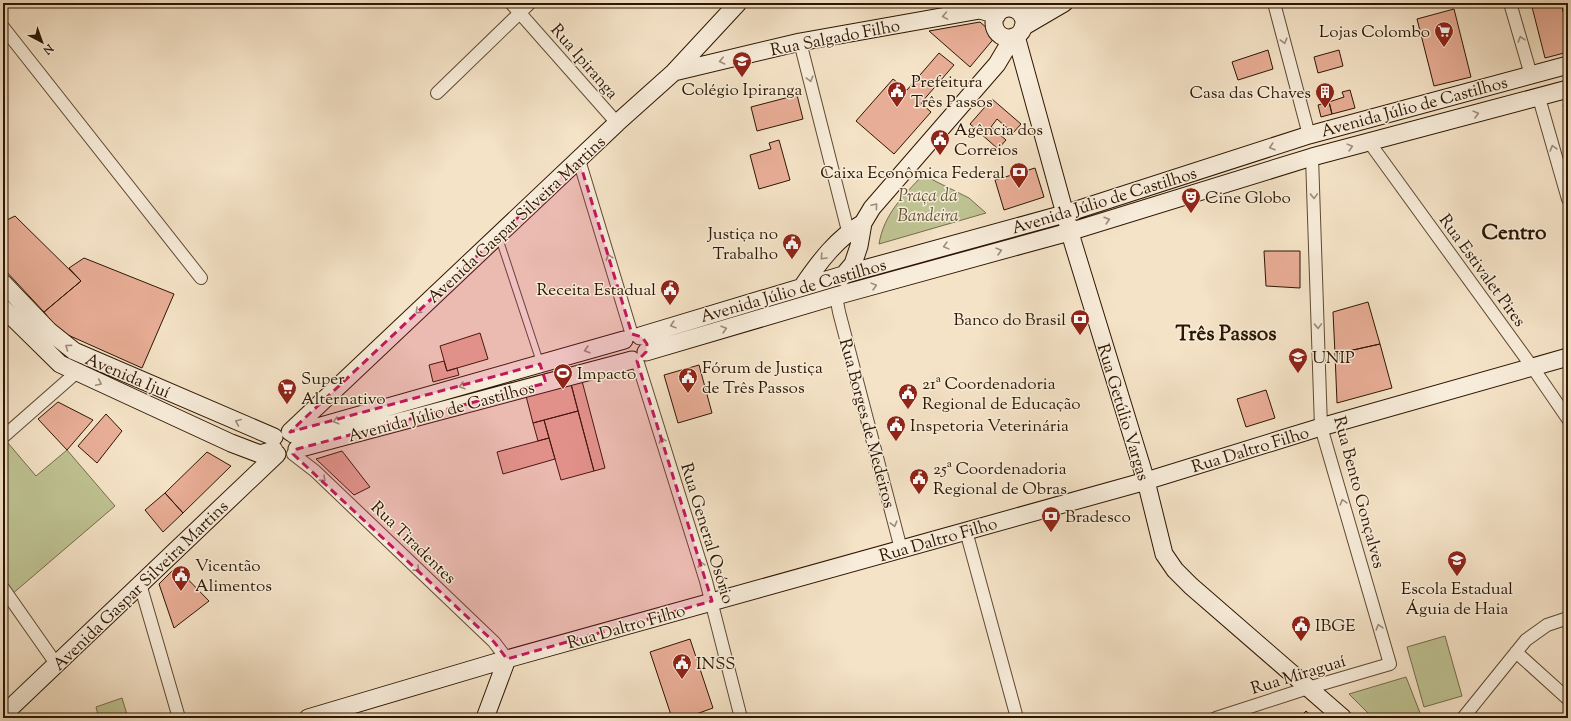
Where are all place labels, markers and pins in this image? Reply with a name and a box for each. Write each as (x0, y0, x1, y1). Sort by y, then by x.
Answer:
supermarket icon: Lojas Colombo (1433, 20, 1455, 48)
place label: Lojas Colombo (1319, 21, 1430, 45)
school or university icon: Colégio Ipiranga (731, 50, 753, 78)
place label: Prefeitura Três Passos (911, 71, 993, 115)
place label: Colégio Ipiranga (682, 79, 803, 103)
public building icon: Prefeitura Três Passos (886, 80, 908, 108)
building icon: Casa das Chaves (1314, 81, 1336, 109)
place label: Casa das Chaves (1190, 82, 1311, 106)
place label: Agência dos Correios (954, 119, 1043, 163)
public building icon: Agência dos Correios (929, 128, 951, 156)
bank icon: Caixa Econômica Federal (1008, 161, 1030, 189)
place label: Caixa Econômica Federal (820, 162, 1005, 186)
theatre icon: Cine Globo (1180, 186, 1202, 214)
place label: Cine Globo (1205, 187, 1291, 211)
place label: Justiça no Trabalho (707, 223, 778, 267)
public building icon: Justiça no Trabalho (781, 232, 803, 260)
public building icon: Receita Estadual (659, 278, 681, 306)
place label: Receita Estadual (537, 279, 656, 303)
bank icon: Banco do Brasil (1069, 308, 1091, 336)
place label: Banco do Brasil (953, 309, 1066, 333)
school or university icon: UNIP (1287, 346, 1309, 374)
place label: UNIP (1312, 347, 1355, 371)
place label: Fórum de Justiça de Três Passos (702, 357, 823, 401)
sports icon: Impacto (552, 362, 574, 390)
place label: Impacto (577, 363, 636, 387)
public building icon: Fórum de Justiça de Três Passos (677, 366, 699, 394)
place label: Super Alternativo (301, 368, 385, 412)
place label: 21ª Coordenadoria Regional de Educação (922, 373, 1081, 417)
supermarket icon: Super Alternativo (276, 377, 298, 405)
public building icon: 21ª Coordenadoria Regional de Educação (897, 382, 919, 410)
public building icon: Inspetoria Veterinária (885, 414, 907, 442)
place label: Inspetoria Veterinária (910, 415, 1069, 439)
place label: 25ª Coordenadoria Regional de Obras (933, 458, 1067, 502)
public building icon: 25ª Coordenadoria Regional de Obras (908, 467, 930, 495)
bank icon: Bradesco (1040, 505, 1062, 533)
place label: Bradesco (1065, 506, 1131, 530)
school or university icon: Escola Estadual Águia de Haia (1446, 549, 1468, 577)
place label: Vicentão Alimentos (195, 555, 272, 599)
public building icon: Vicentão Alimentos (170, 564, 192, 592)
place label: Escola Estadual Águia de Haia (1401, 578, 1513, 622)
public building icon: IBGE (1290, 614, 1312, 642)
place label: IBGE (1315, 615, 1355, 639)
public building icon: INSS (671, 652, 693, 680)
place label: INSS (696, 653, 735, 677)

